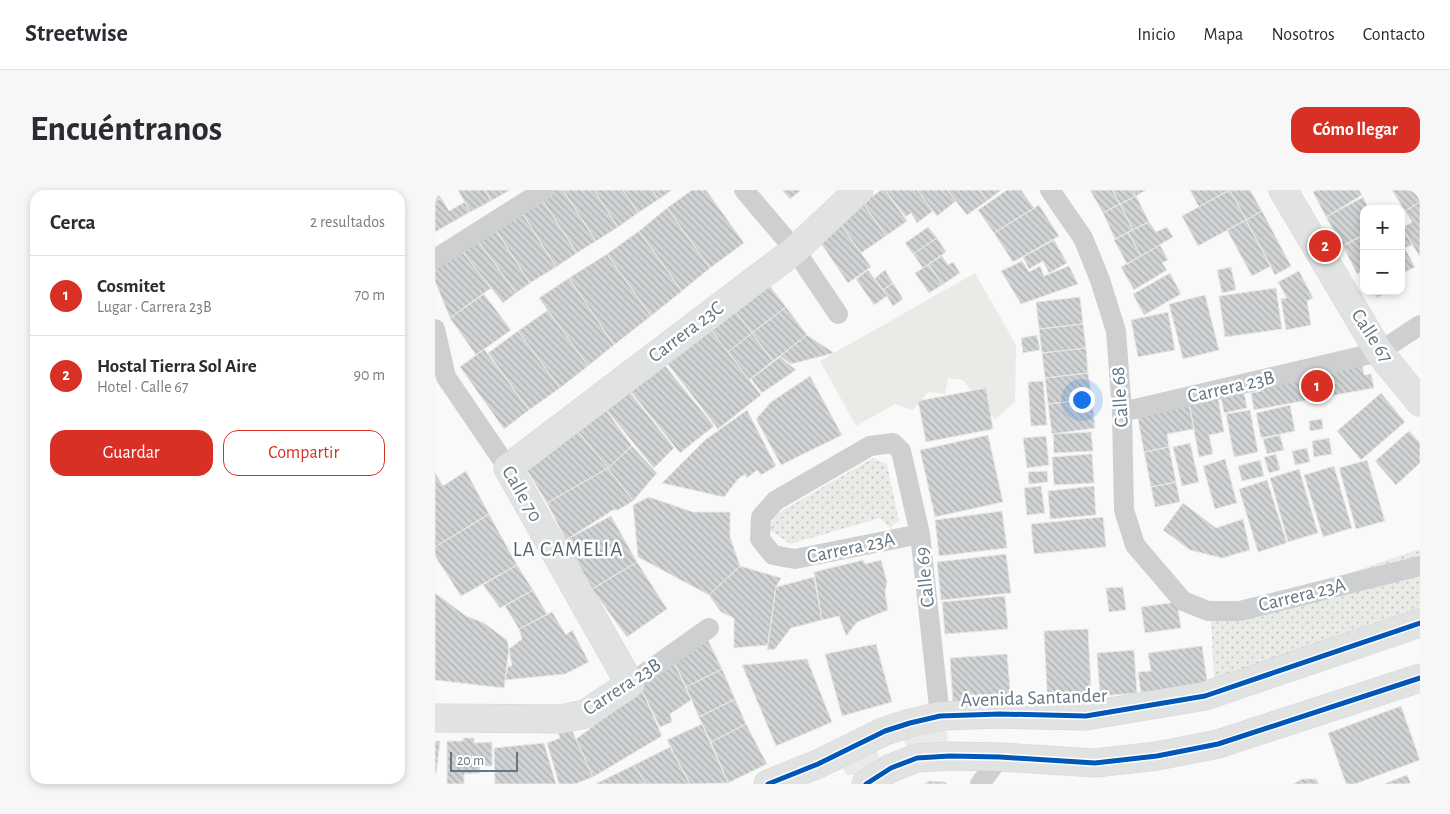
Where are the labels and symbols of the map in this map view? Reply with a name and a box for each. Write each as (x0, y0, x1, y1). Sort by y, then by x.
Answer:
pin: 2 (1309, 227, 1341, 265)
street label: Carrera 23C (645, 298, 727, 366)
street label: Calle 67 (1347, 305, 1397, 367)
street label: Calle 68 (1108, 366, 1132, 428)
street label: Carrera 23B (1186, 367, 1276, 407)
pin: 1 (1301, 367, 1333, 405)
your location (1069, 387, 1095, 413)
street label: Calle 70 (498, 463, 546, 525)
street label: Carrera 23A (805, 529, 897, 567)
district label: LA CAMELIA (513, 539, 623, 560)
street label: Calle 69 (912, 546, 938, 608)
street label: Carrera 23A (1256, 574, 1348, 616)
street label: Carrera 23B (579, 655, 665, 719)
street label: Avenida Santander (960, 685, 1108, 711)
scale bar (450, 749, 517, 772)

